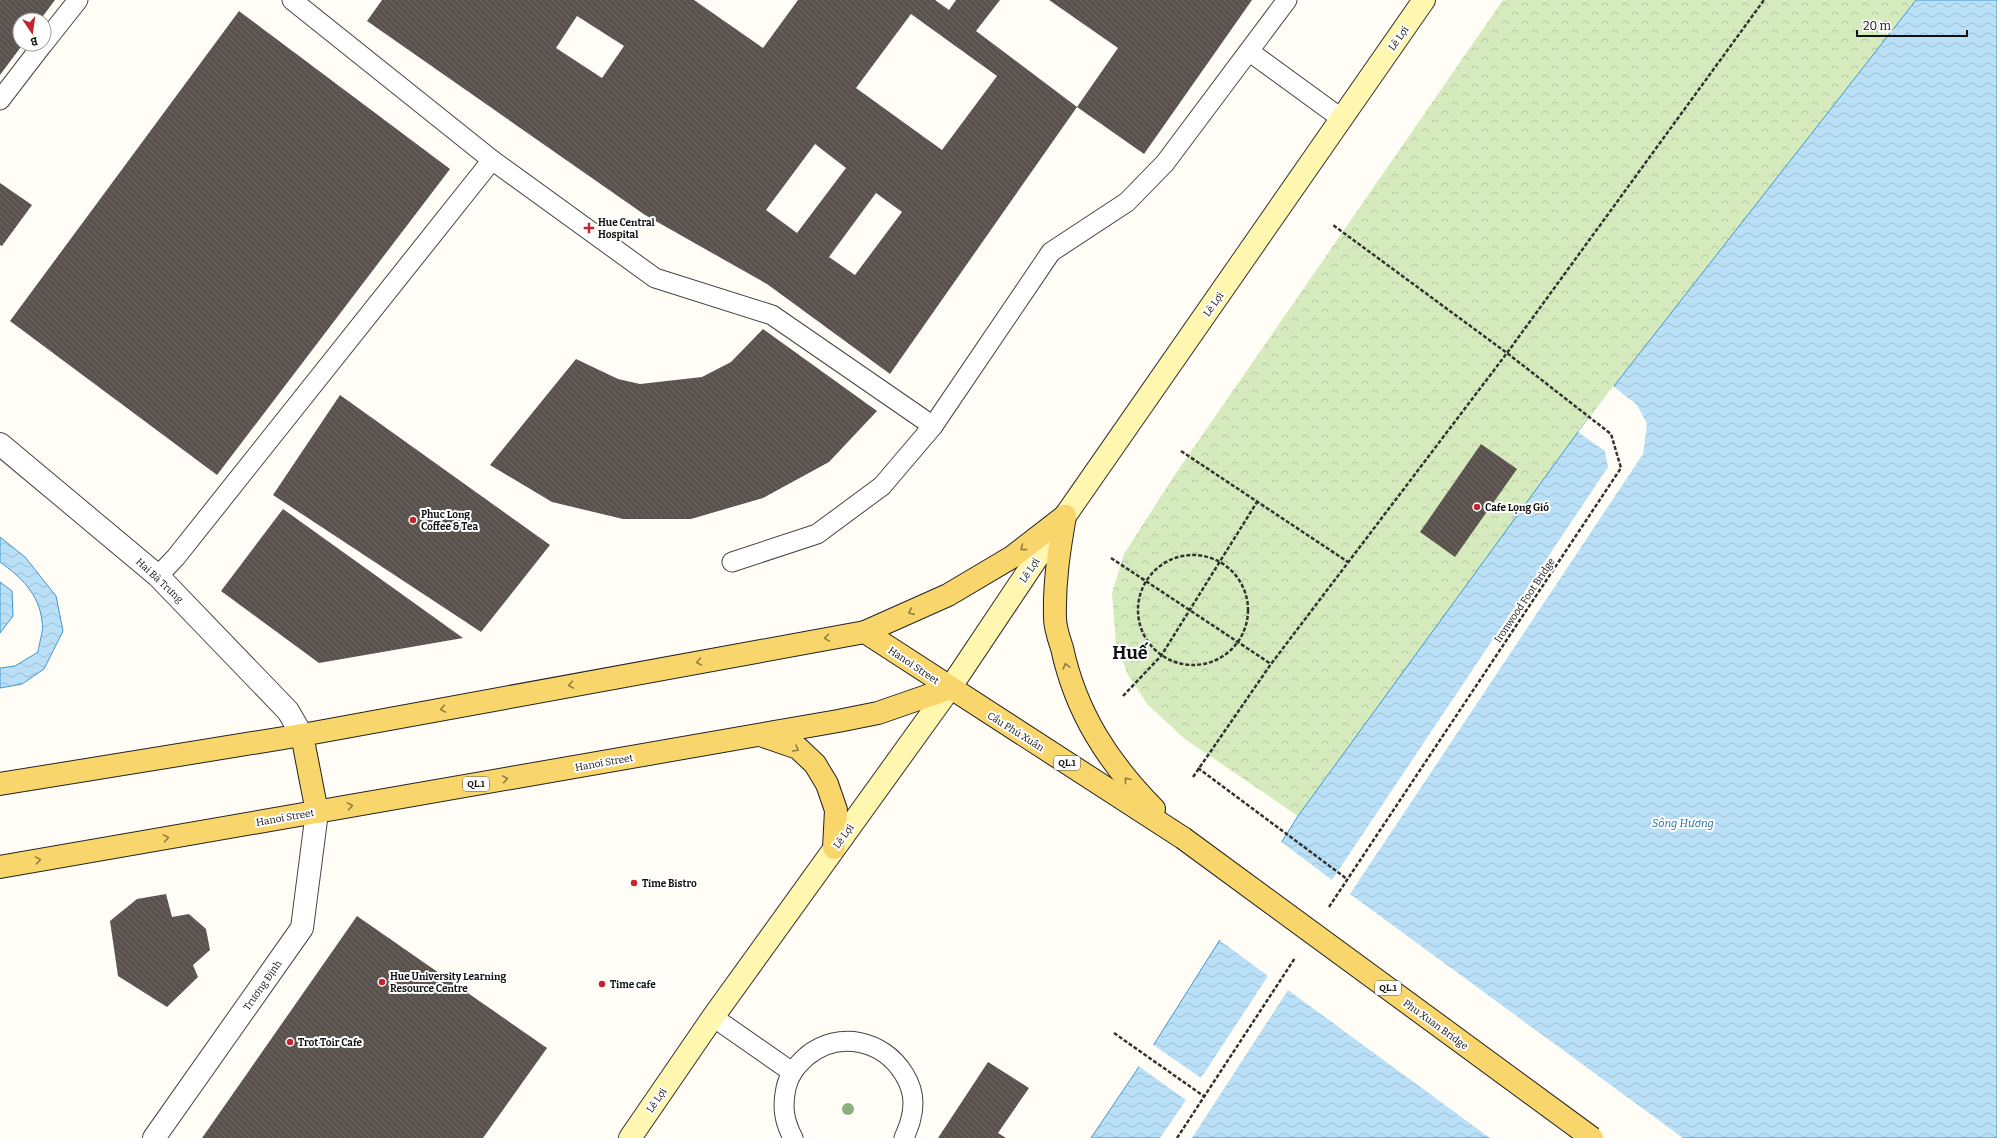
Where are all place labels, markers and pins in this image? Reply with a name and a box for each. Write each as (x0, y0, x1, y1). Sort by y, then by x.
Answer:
place label: Hue Central Hospital (598, 217, 655, 241)
marker: Hue Central Hospital (583, 222, 595, 234)
place label: Cafe Lọng Gió (1485, 501, 1549, 514)
marker: Cafe Lọng Gió (1472, 502, 1482, 512)
place label: Phuc Long Coffee & Tea (421, 509, 478, 533)
marker: Phuc Long Coffee & Tea (408, 515, 418, 525)
marker: Time Bistro (629, 878, 639, 888)
place label: Time Bistro (642, 878, 697, 890)
place label: Hue University Learning Resource Centre (390, 971, 506, 995)
marker: Hue University Learning Resource Centre (377, 977, 387, 987)
marker: Time cafe (597, 979, 607, 989)
place label: Time cafe (610, 979, 656, 991)
marker: Trot Toir Cafe (285, 1037, 295, 1047)
place label: Trot Toir Cafe (298, 1037, 363, 1049)

